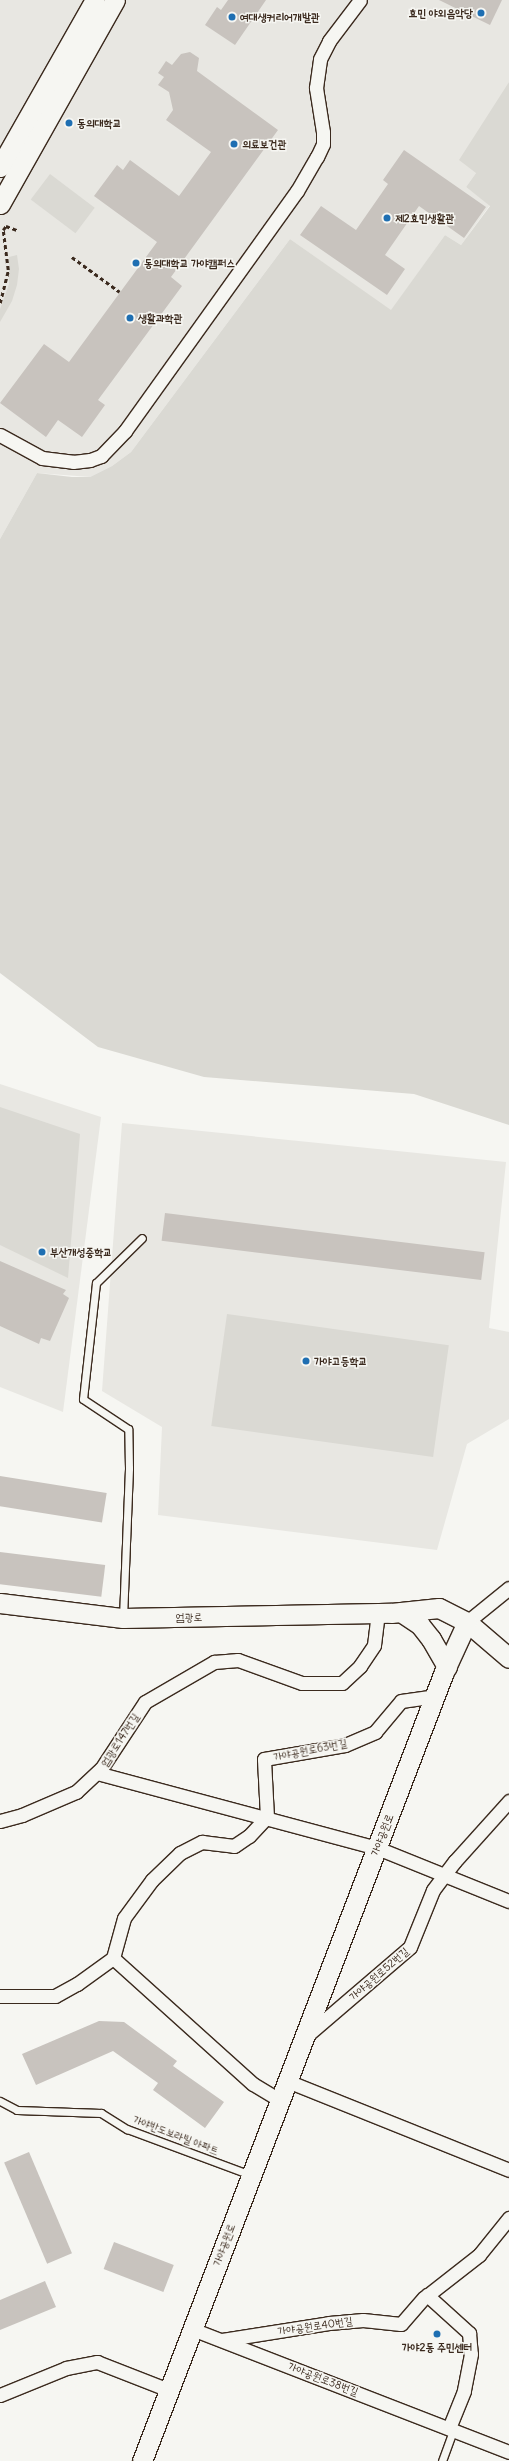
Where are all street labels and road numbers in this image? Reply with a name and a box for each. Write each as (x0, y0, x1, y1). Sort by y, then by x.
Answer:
street label: 엄광로 (176, 1610, 202, 1624)
street label: 엄광로147번길 (98, 1711, 142, 1769)
street label: 가야공원로63번길 (272, 1736, 348, 1764)
street label: 가야공원로 (368, 1812, 396, 1858)
street label: 가야공원로52번길 (347, 1945, 411, 2003)
street label: 가야반도보라빌 아파트 (131, 2113, 221, 2157)
street label: 가야공원로 (210, 2222, 238, 2268)
street label: 가야공원로40번길 (277, 2314, 353, 2338)
street label: 가야공원로38번길 (286, 2359, 360, 2399)

